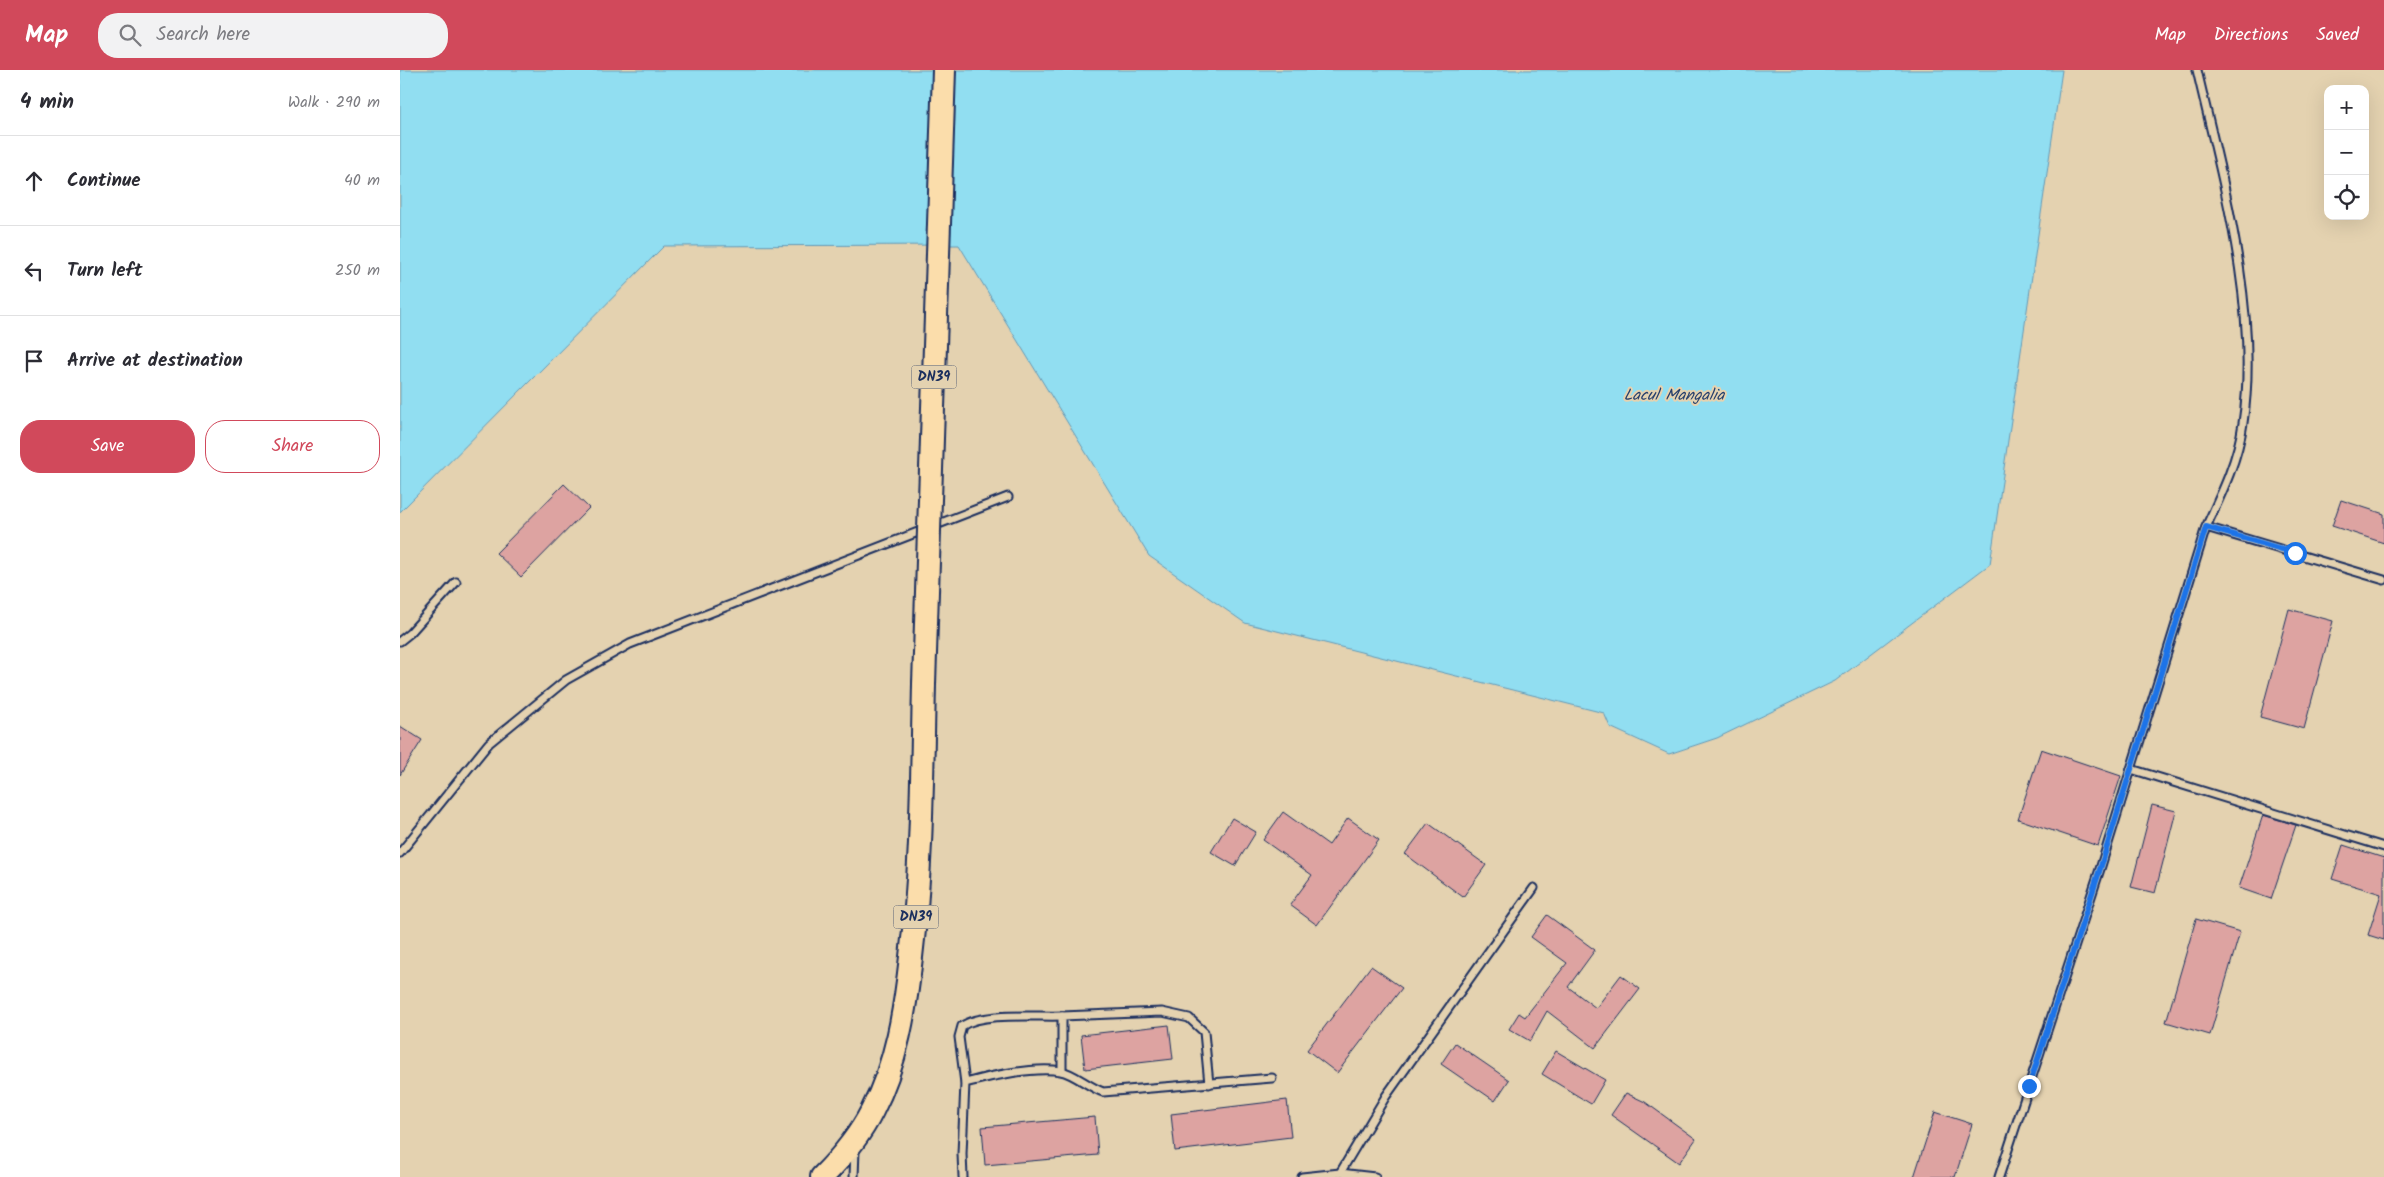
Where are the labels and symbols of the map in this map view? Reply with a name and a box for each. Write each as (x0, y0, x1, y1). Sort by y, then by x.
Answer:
road number: DN39 (912, 366, 956, 388)
water label: Lacul Mangalia (1624, 383, 1726, 408)
route start (2284, 542, 2307, 565)
road number: DN39 (894, 906, 938, 929)
route end (2018, 1075, 2041, 1098)

